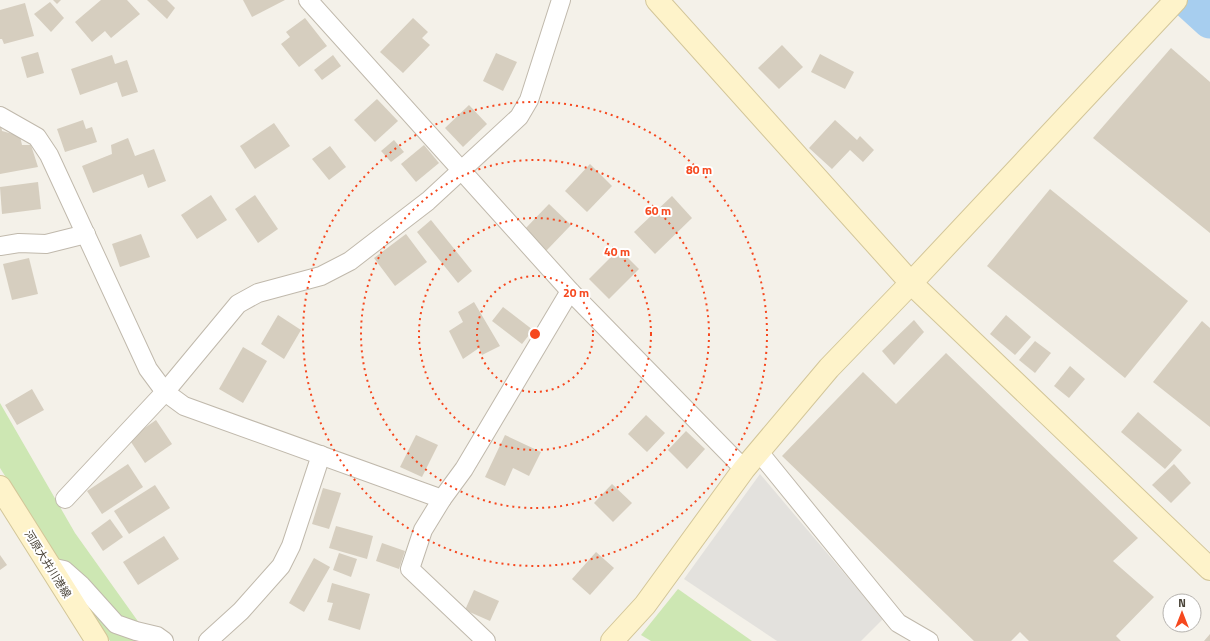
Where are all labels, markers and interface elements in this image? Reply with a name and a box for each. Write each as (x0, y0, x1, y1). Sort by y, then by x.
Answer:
text: 80 m (686, 160, 712, 179)
text: 60 m (645, 201, 671, 220)
text: 40 m (604, 242, 630, 261)
text: 20 m (563, 283, 589, 302)
centre of rings (528, 327, 542, 341)
street label: 河原大井川港線 (21, 527, 75, 601)
north arrow (1162, 593, 1202, 633)
text: N (1178, 595, 1186, 611)

